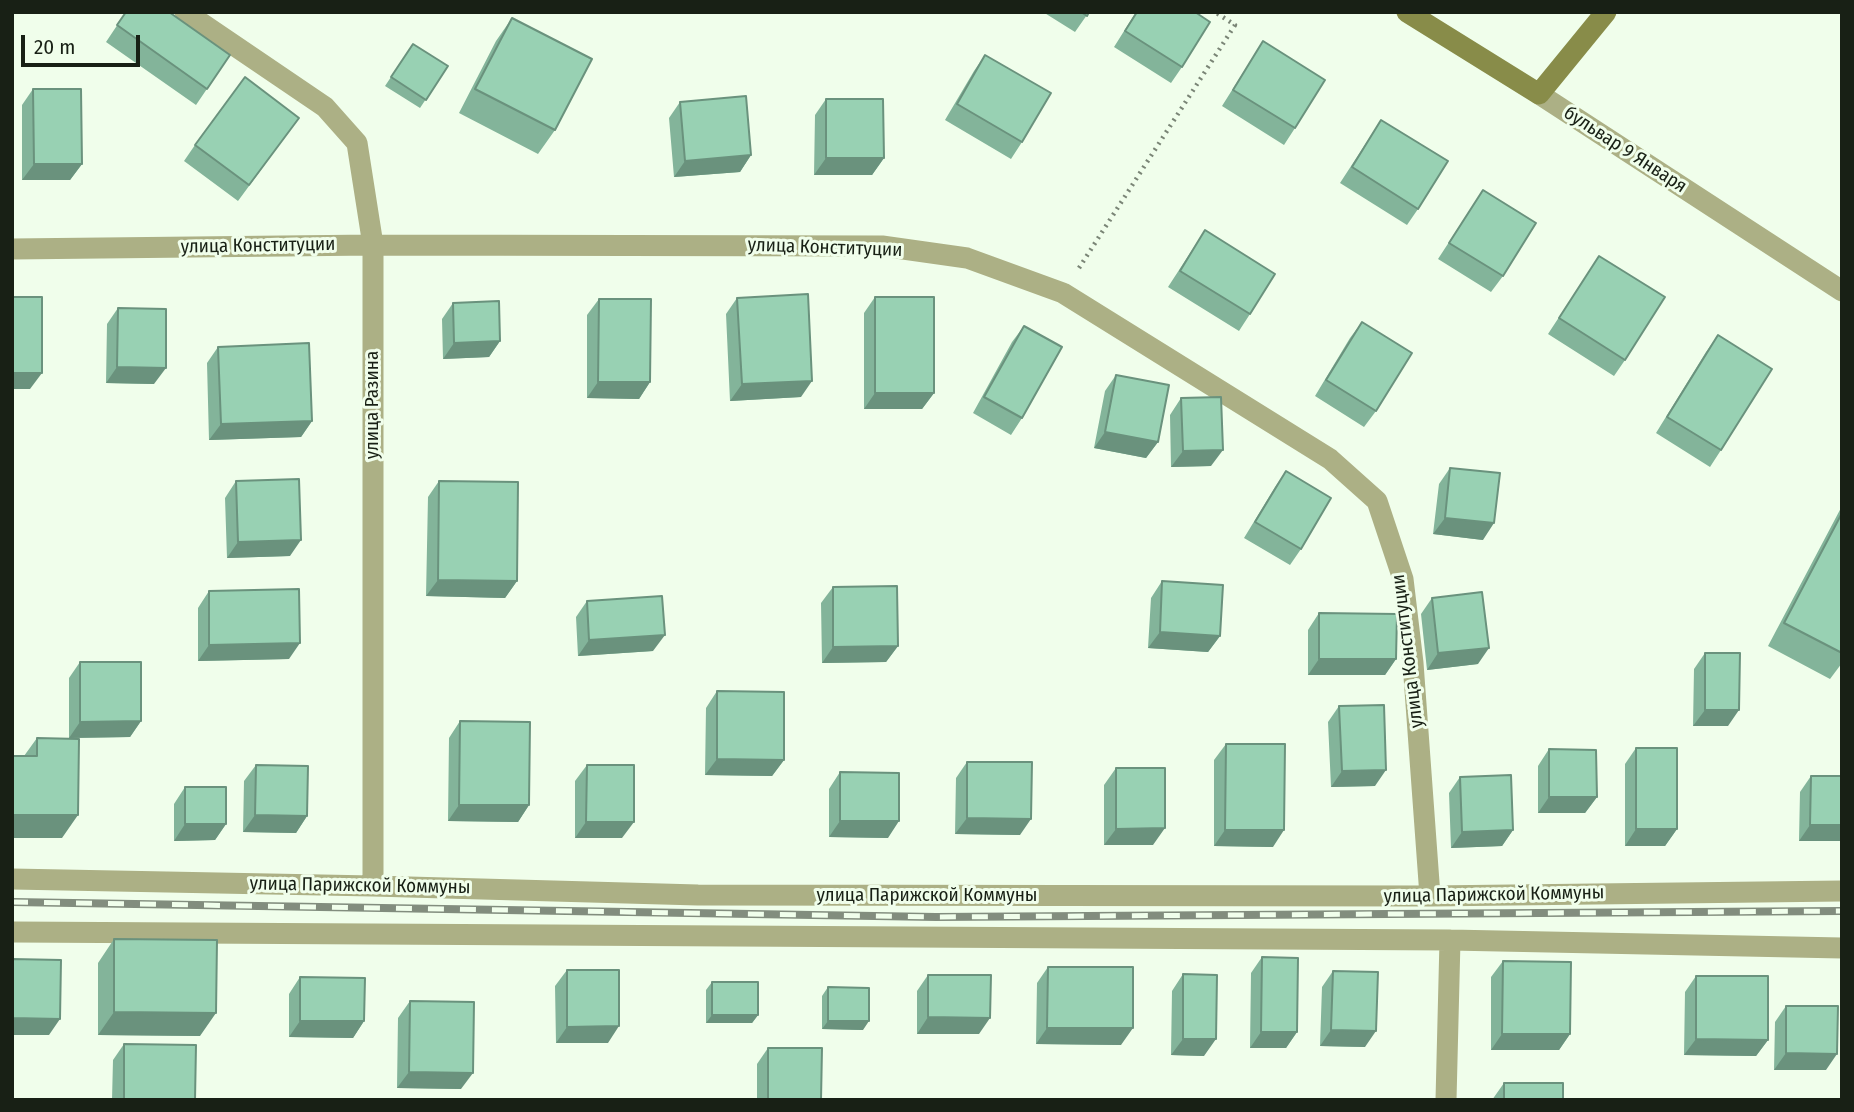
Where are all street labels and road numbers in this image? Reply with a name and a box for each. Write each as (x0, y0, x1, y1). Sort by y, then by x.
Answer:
street label: бульвар 9 Января (1559, 102, 1691, 198)
street label: улица Конституции (180, 233, 336, 259)
street label: улица Конституции (747, 234, 903, 262)
street label: улица Разина (362, 351, 384, 459)
street label: улица Конституции (1387, 573, 1429, 729)
street label: улица Парижской Коммуны (249, 873, 471, 899)
street label: улица Парижской Коммуны (1383, 882, 1605, 908)
street label: улица Парижской Коммуны (817, 885, 1037, 907)

